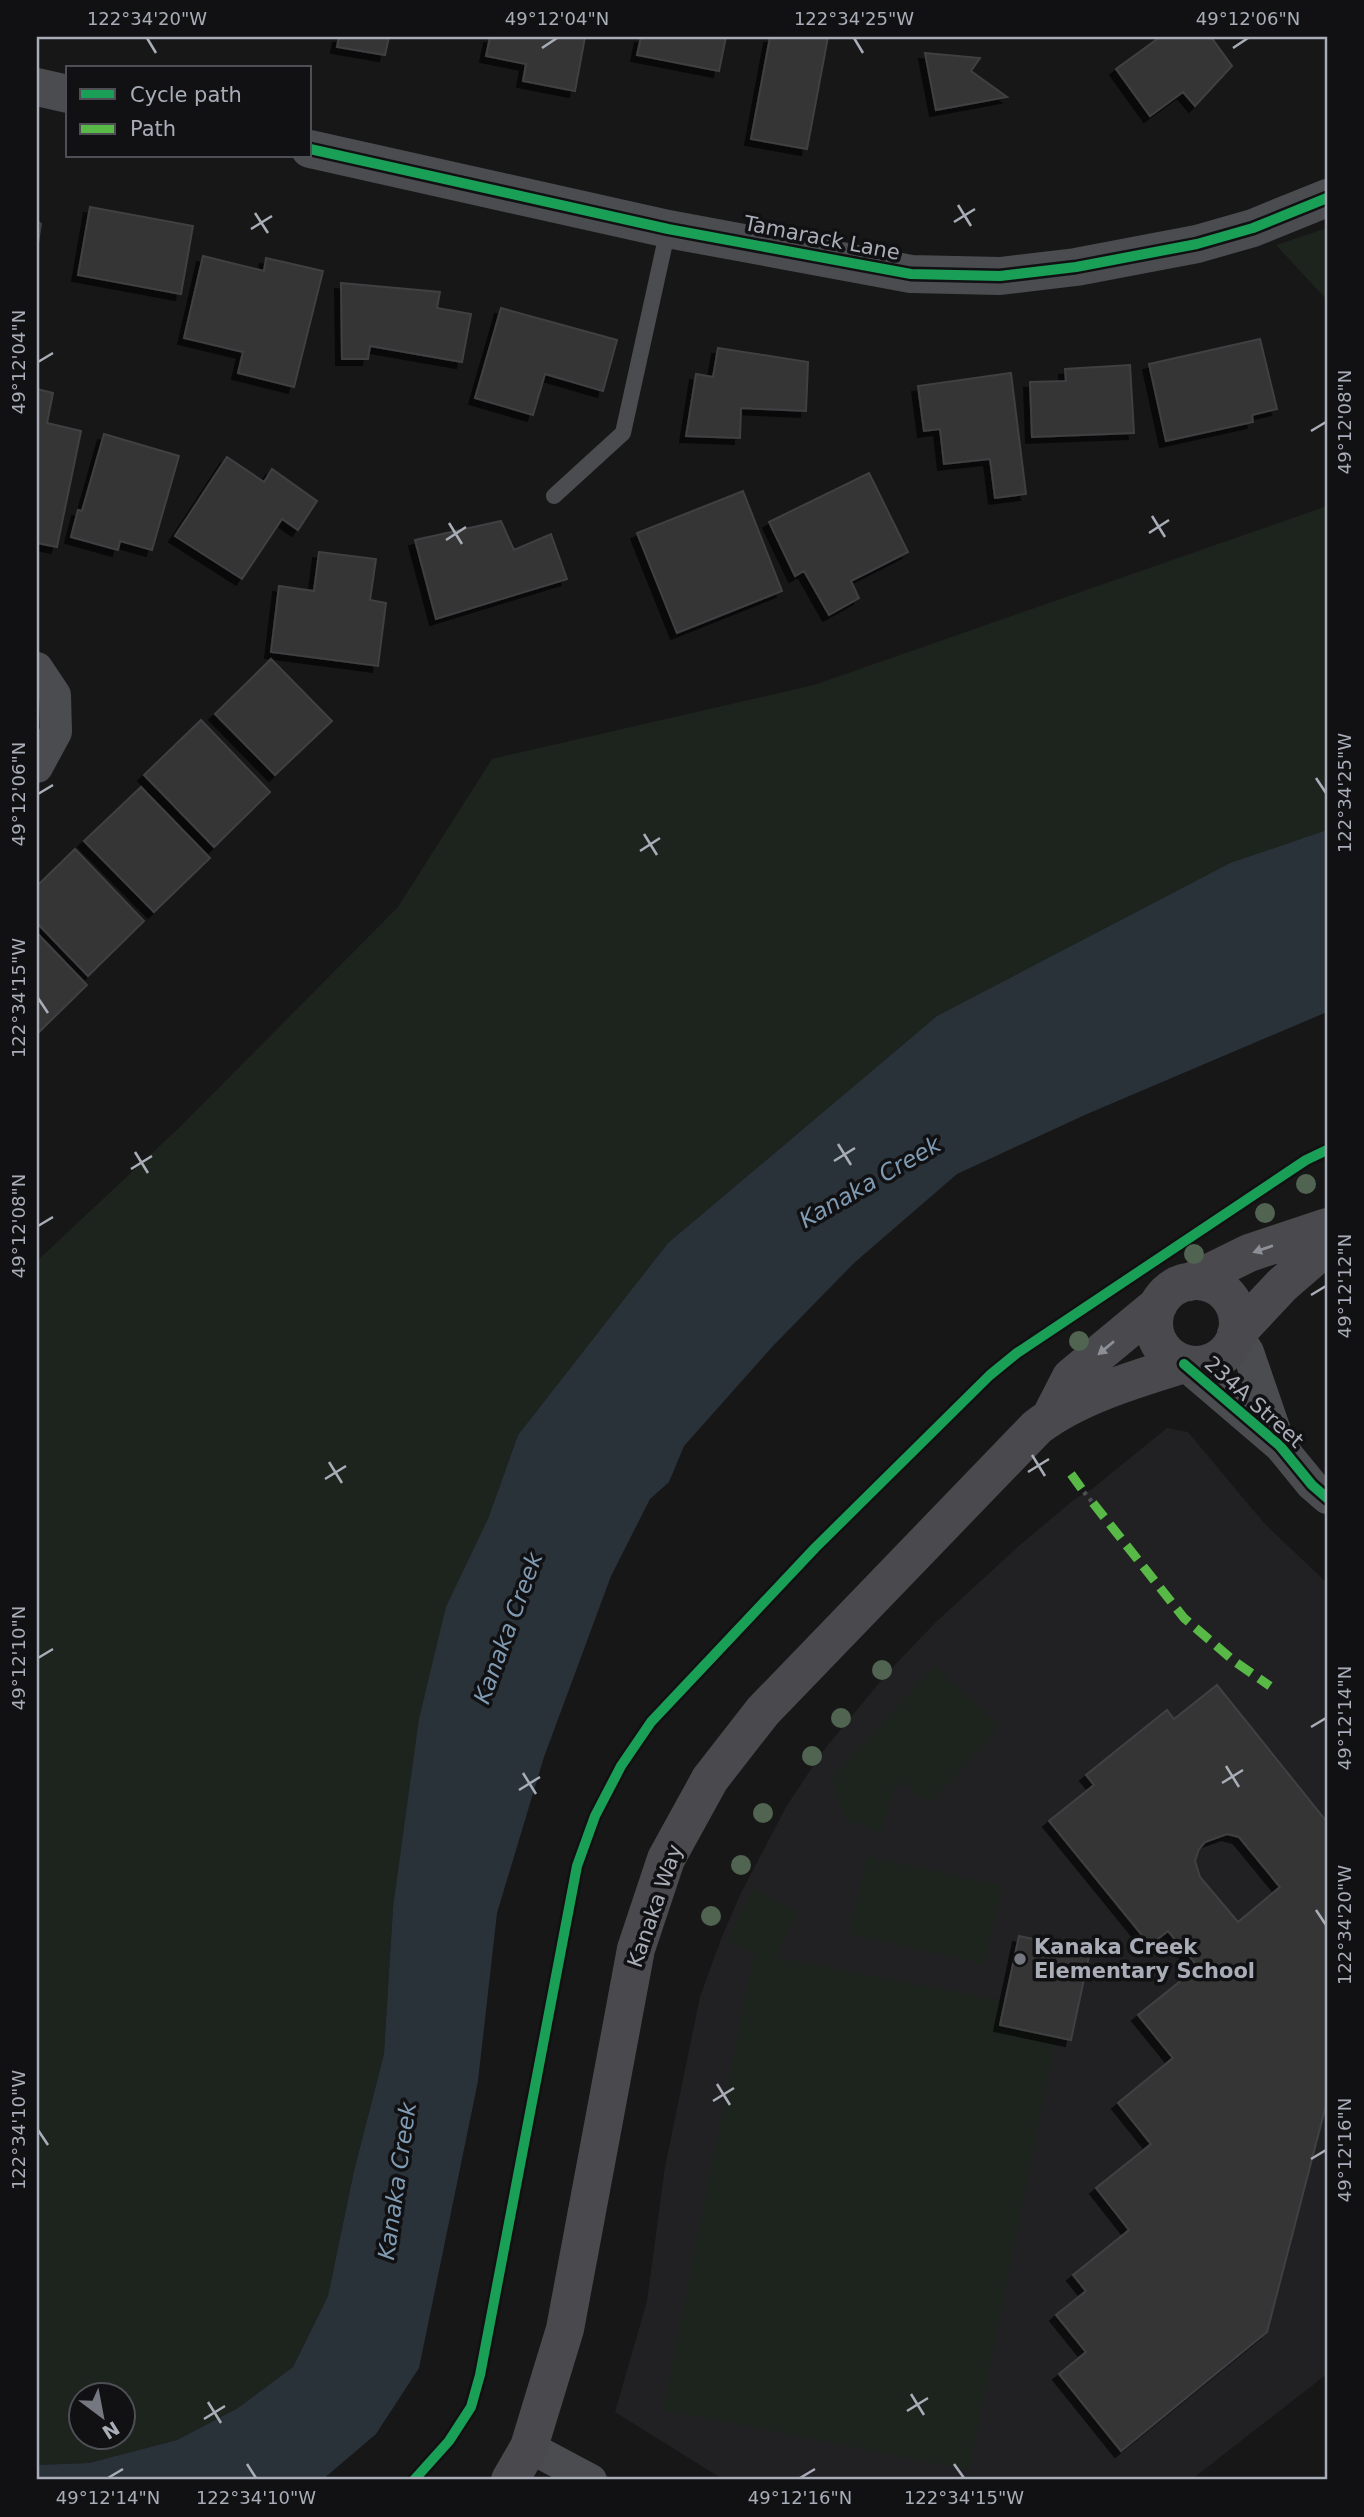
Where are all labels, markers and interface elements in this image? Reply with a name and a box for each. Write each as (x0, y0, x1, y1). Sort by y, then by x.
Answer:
text: 122°34'20"W (87, 8, 207, 29)
text: 49°12'04"N (505, 8, 609, 29)
text: 122°34'25"W (794, 8, 914, 29)
text: 49°12'06"N (1196, 8, 1300, 29)
legend (66, 66, 312, 158)
text: Cycle path (130, 83, 242, 107)
text: Path (130, 117, 176, 141)
street label: Tamarack Lane (741, 211, 902, 265)
text: 49°12'04"N (8, 310, 29, 414)
text: 49°12'08"N (1334, 370, 1355, 474)
text: 122°34'25"W (1334, 733, 1355, 853)
text: 49°12'06"N (8, 742, 29, 846)
text: 122°34'15"W (8, 938, 29, 1058)
water label: Kanaka Creek (795, 1130, 947, 1233)
text: 49°12'08"N (8, 1174, 29, 1278)
text: 49°12'12"N (1334, 1234, 1355, 1338)
one-way arrow (1252, 1244, 1273, 1255)
one-way arrow (1098, 1340, 1116, 1355)
street label: 234A Street (1200, 1351, 1308, 1453)
water label: Kanaka Creek (469, 1547, 548, 1707)
text: 49°12'10"N (8, 1606, 29, 1710)
text: 49°12'14"N (1334, 1666, 1355, 1770)
street label: Kanaka Way (623, 1841, 687, 1971)
text: 122°34'20"W (1334, 1865, 1355, 1985)
place label: Kanaka Creek Elementary School (1034, 1935, 1255, 1983)
marker: Kanaka Creek Elementary School (1012, 1951, 1028, 1967)
text: 122°34'10"W (8, 2070, 29, 2190)
text: 49°12'16"N (1334, 2098, 1355, 2202)
water label: Kanaka Creek (373, 2099, 421, 2261)
north arrow (66, 2380, 136, 2450)
text: N (98, 2417, 124, 2444)
text: 49°12'14"N (56, 2487, 160, 2508)
text: 122°34'10"W (196, 2487, 316, 2508)
text: 49°12'16"N (748, 2487, 852, 2508)
text: 122°34'15"W (904, 2487, 1024, 2508)

